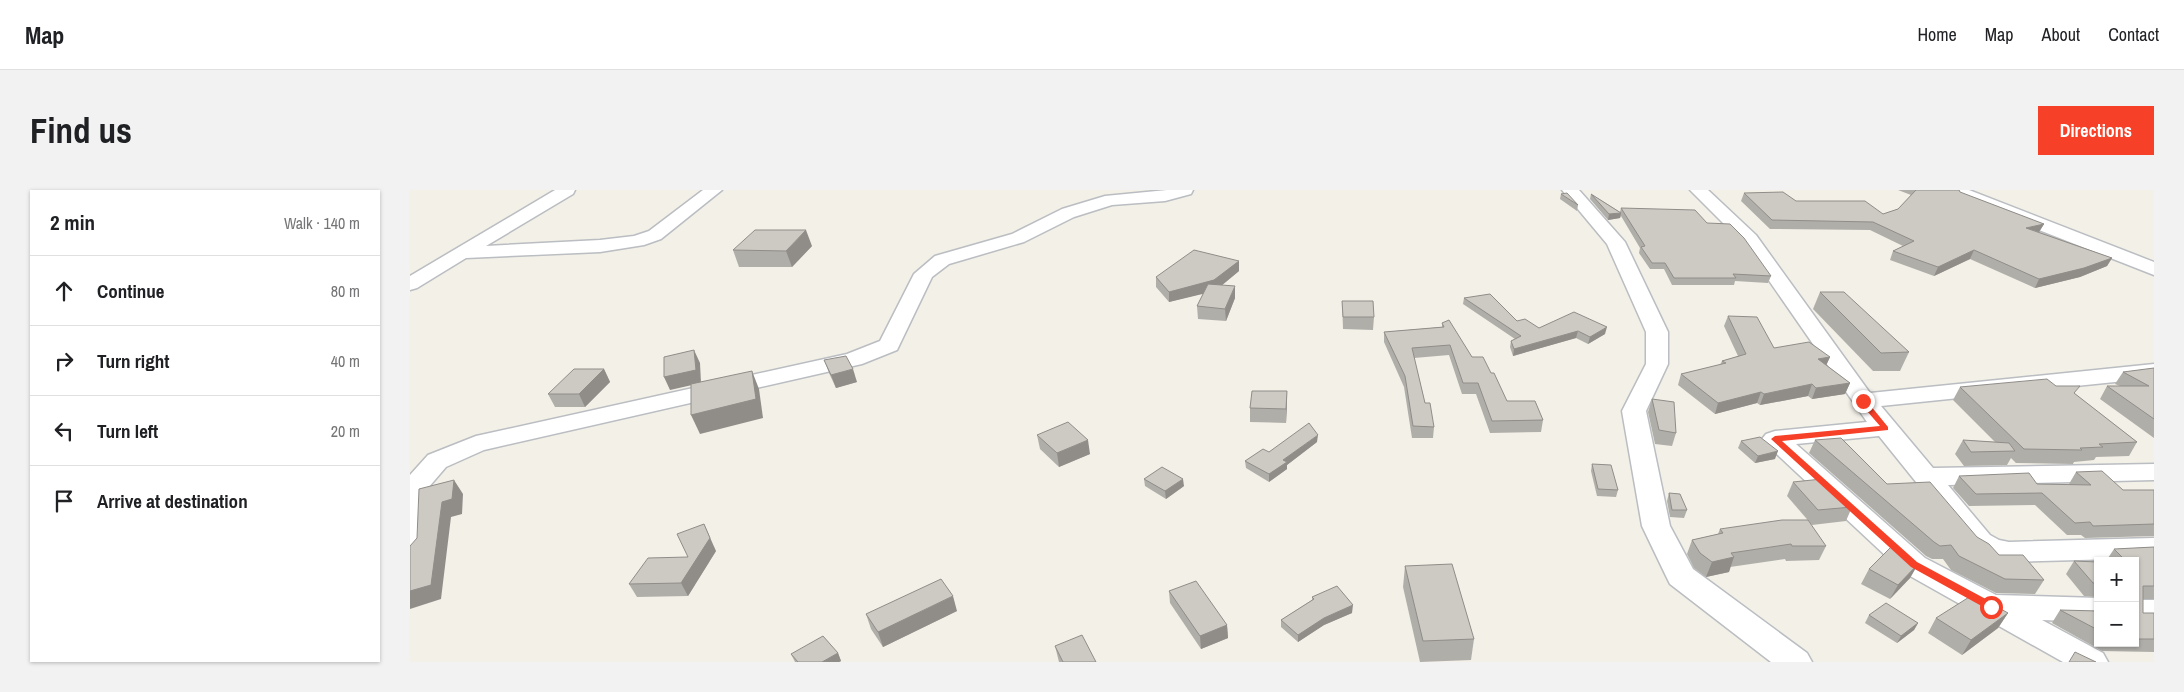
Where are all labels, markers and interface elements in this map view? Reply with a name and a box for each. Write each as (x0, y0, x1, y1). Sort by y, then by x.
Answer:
text: Map (25, 19, 64, 51)
text: Home (1917, 22, 1957, 47)
text: Map (1985, 22, 2014, 47)
text: About (2042, 22, 2080, 47)
text: Contact (2108, 22, 2159, 47)
button: Directions (2038, 106, 2154, 155)
text: Find us (30, 107, 132, 154)
text: 2 min (50, 208, 95, 237)
text: Walk · 140 m (284, 212, 360, 234)
icon: ahead (50, 277, 78, 305)
text: Continue (97, 278, 165, 304)
text: 80 m (331, 280, 360, 302)
icon: right (50, 347, 78, 375)
text: Turn right (97, 348, 169, 374)
text: 40 m (331, 350, 360, 372)
route end (1852, 390, 1875, 413)
icon: left (50, 417, 78, 445)
text: Turn left (97, 418, 158, 444)
text: 20 m (331, 420, 360, 442)
icon: arrive (50, 487, 78, 515)
text: Arrive at destination (97, 488, 248, 514)
map controls (2094, 557, 2139, 647)
button: + (2094, 557, 2139, 602)
route start (1980, 596, 2003, 619)
button: − (2094, 602, 2139, 647)

